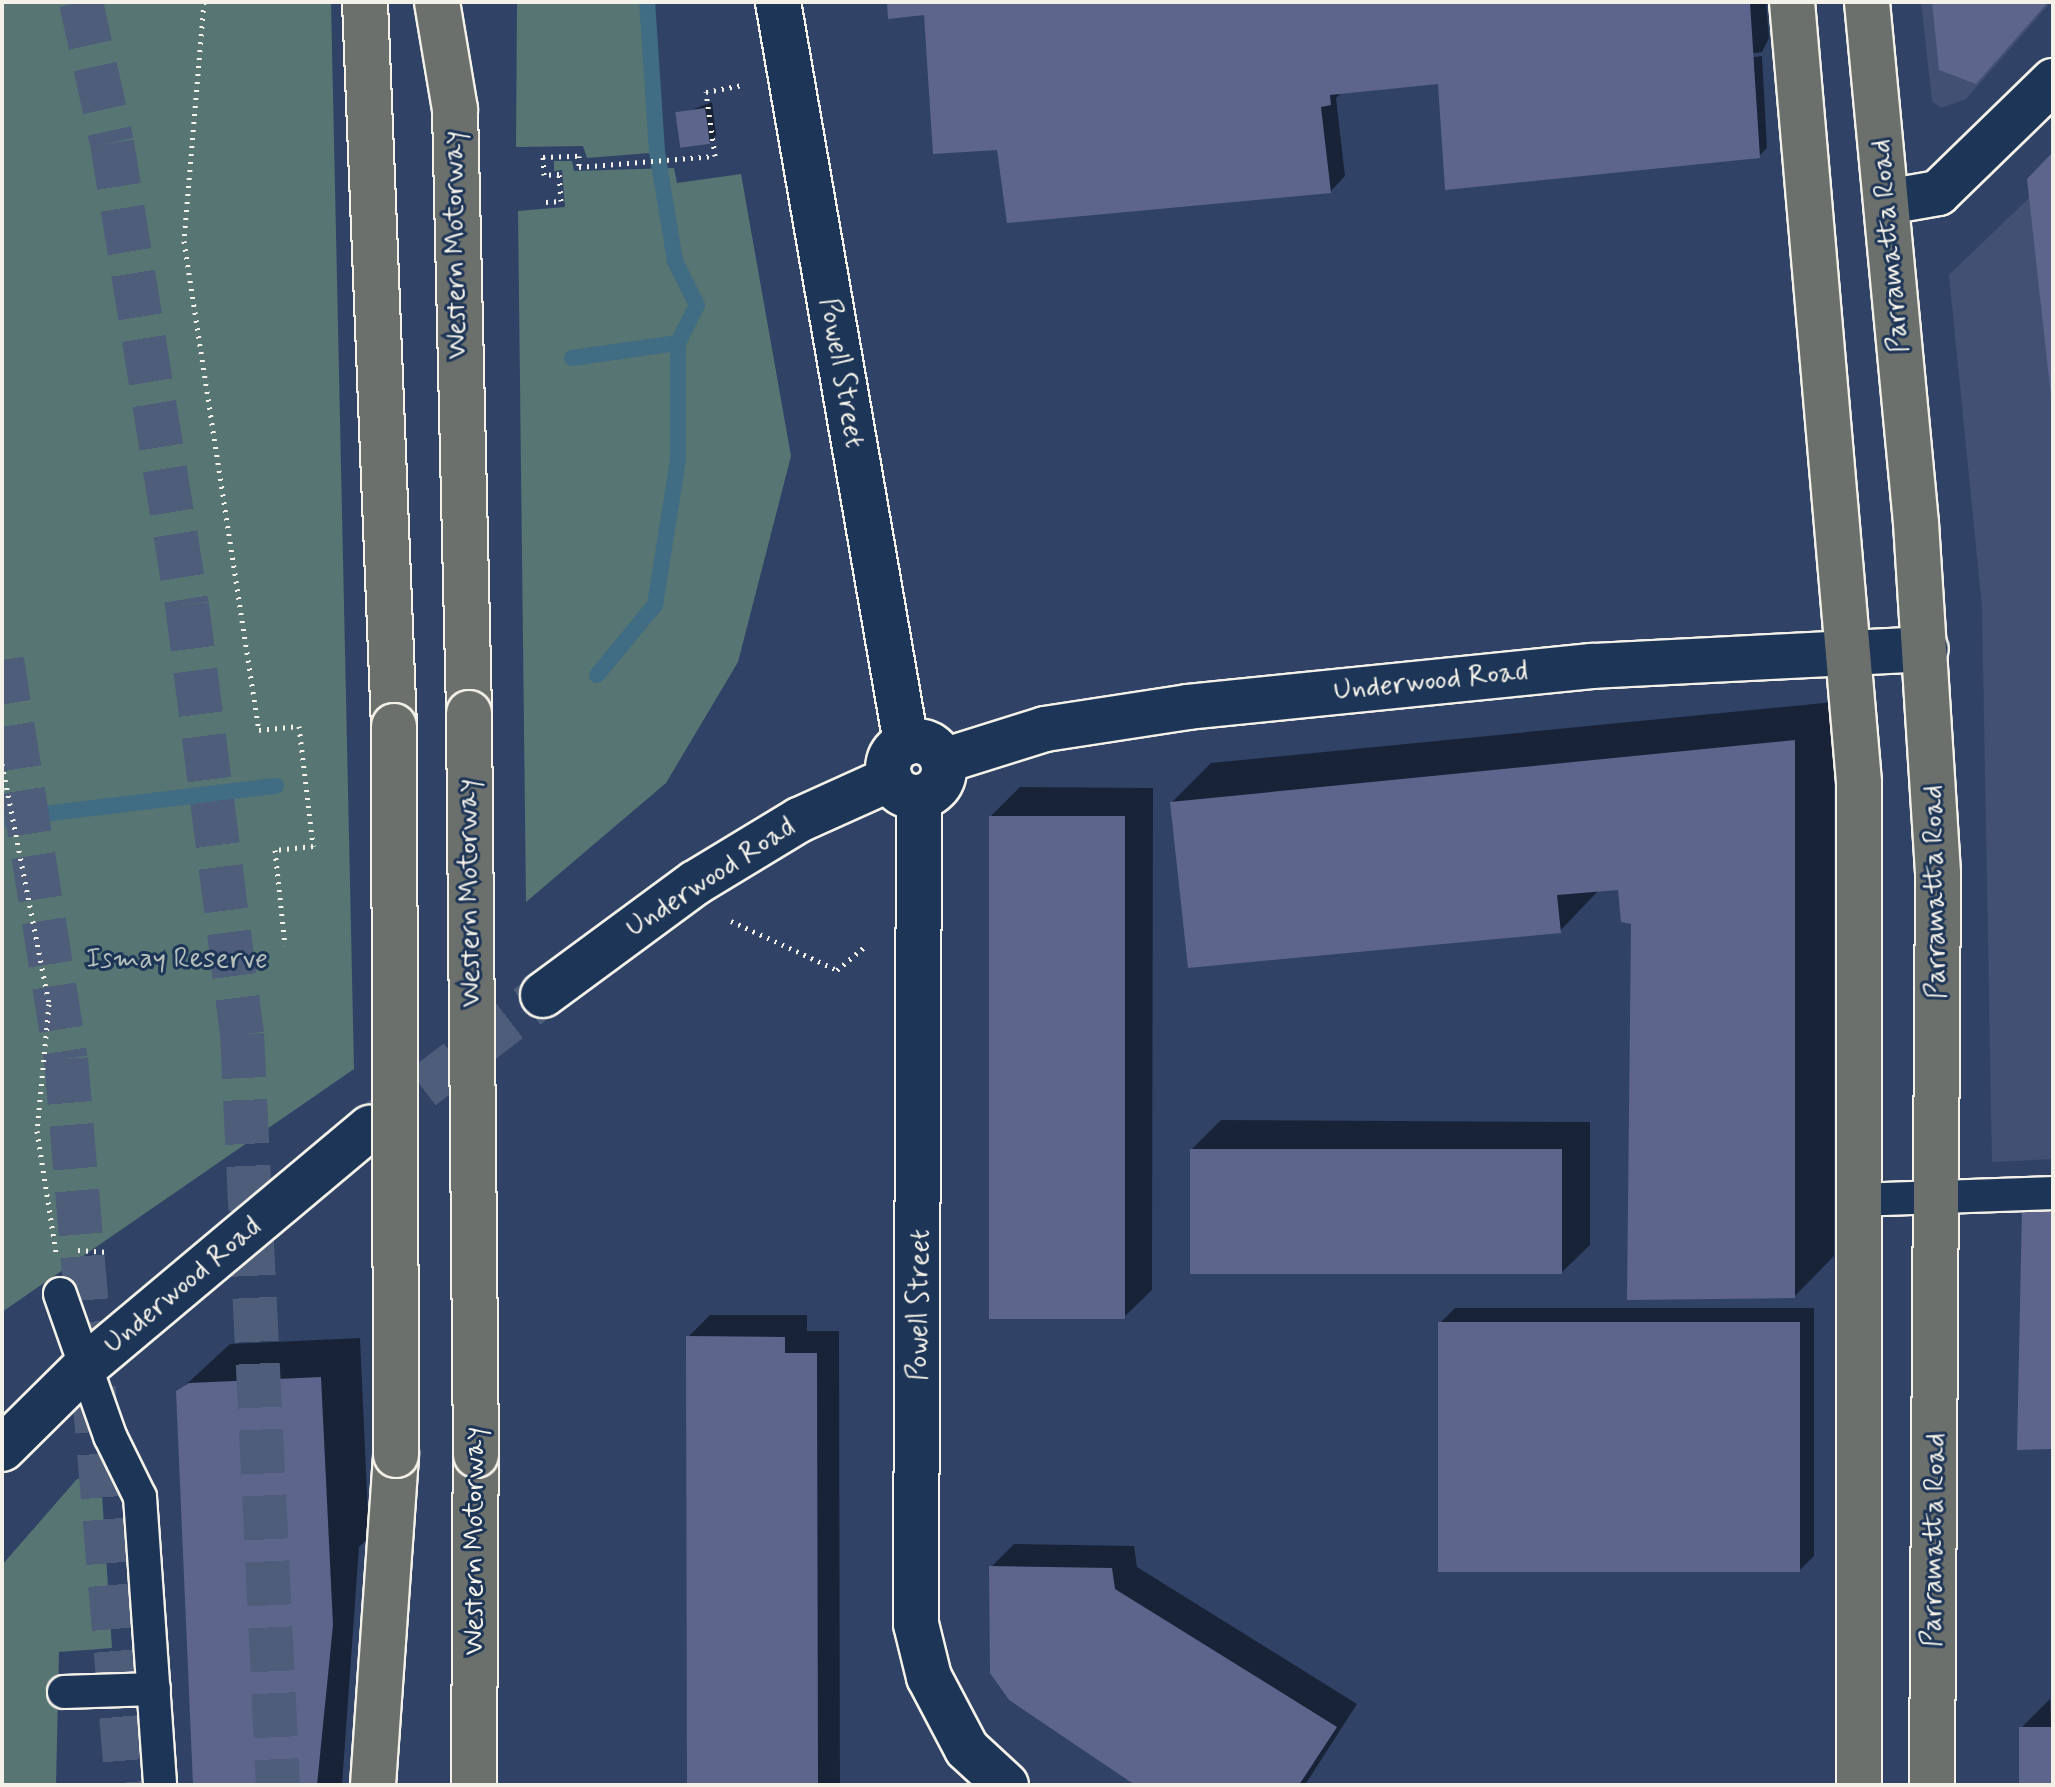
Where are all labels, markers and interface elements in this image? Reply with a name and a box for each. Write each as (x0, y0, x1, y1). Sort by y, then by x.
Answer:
street label: Western Motorway (437, 133, 475, 357)
street label: Parramatta Road (1865, 139, 1917, 353)
street label: Powell Street (811, 293, 871, 453)
street label: Underwood Road (1334, 655, 1528, 709)
street label: Western Motorway (451, 781, 489, 1005)
street label: Parramatta Road (1917, 786, 1955, 998)
street label: Underwood Road (622, 812, 800, 944)
park label: Ismay Reserve (86, 943, 268, 977)
street label: Underwood Road (99, 1212, 267, 1360)
street label: Powell Street (902, 1226, 938, 1384)
street label: Western Motorway (458, 1429, 492, 1653)
street label: Parramatta Road (1916, 1434, 1954, 1646)

